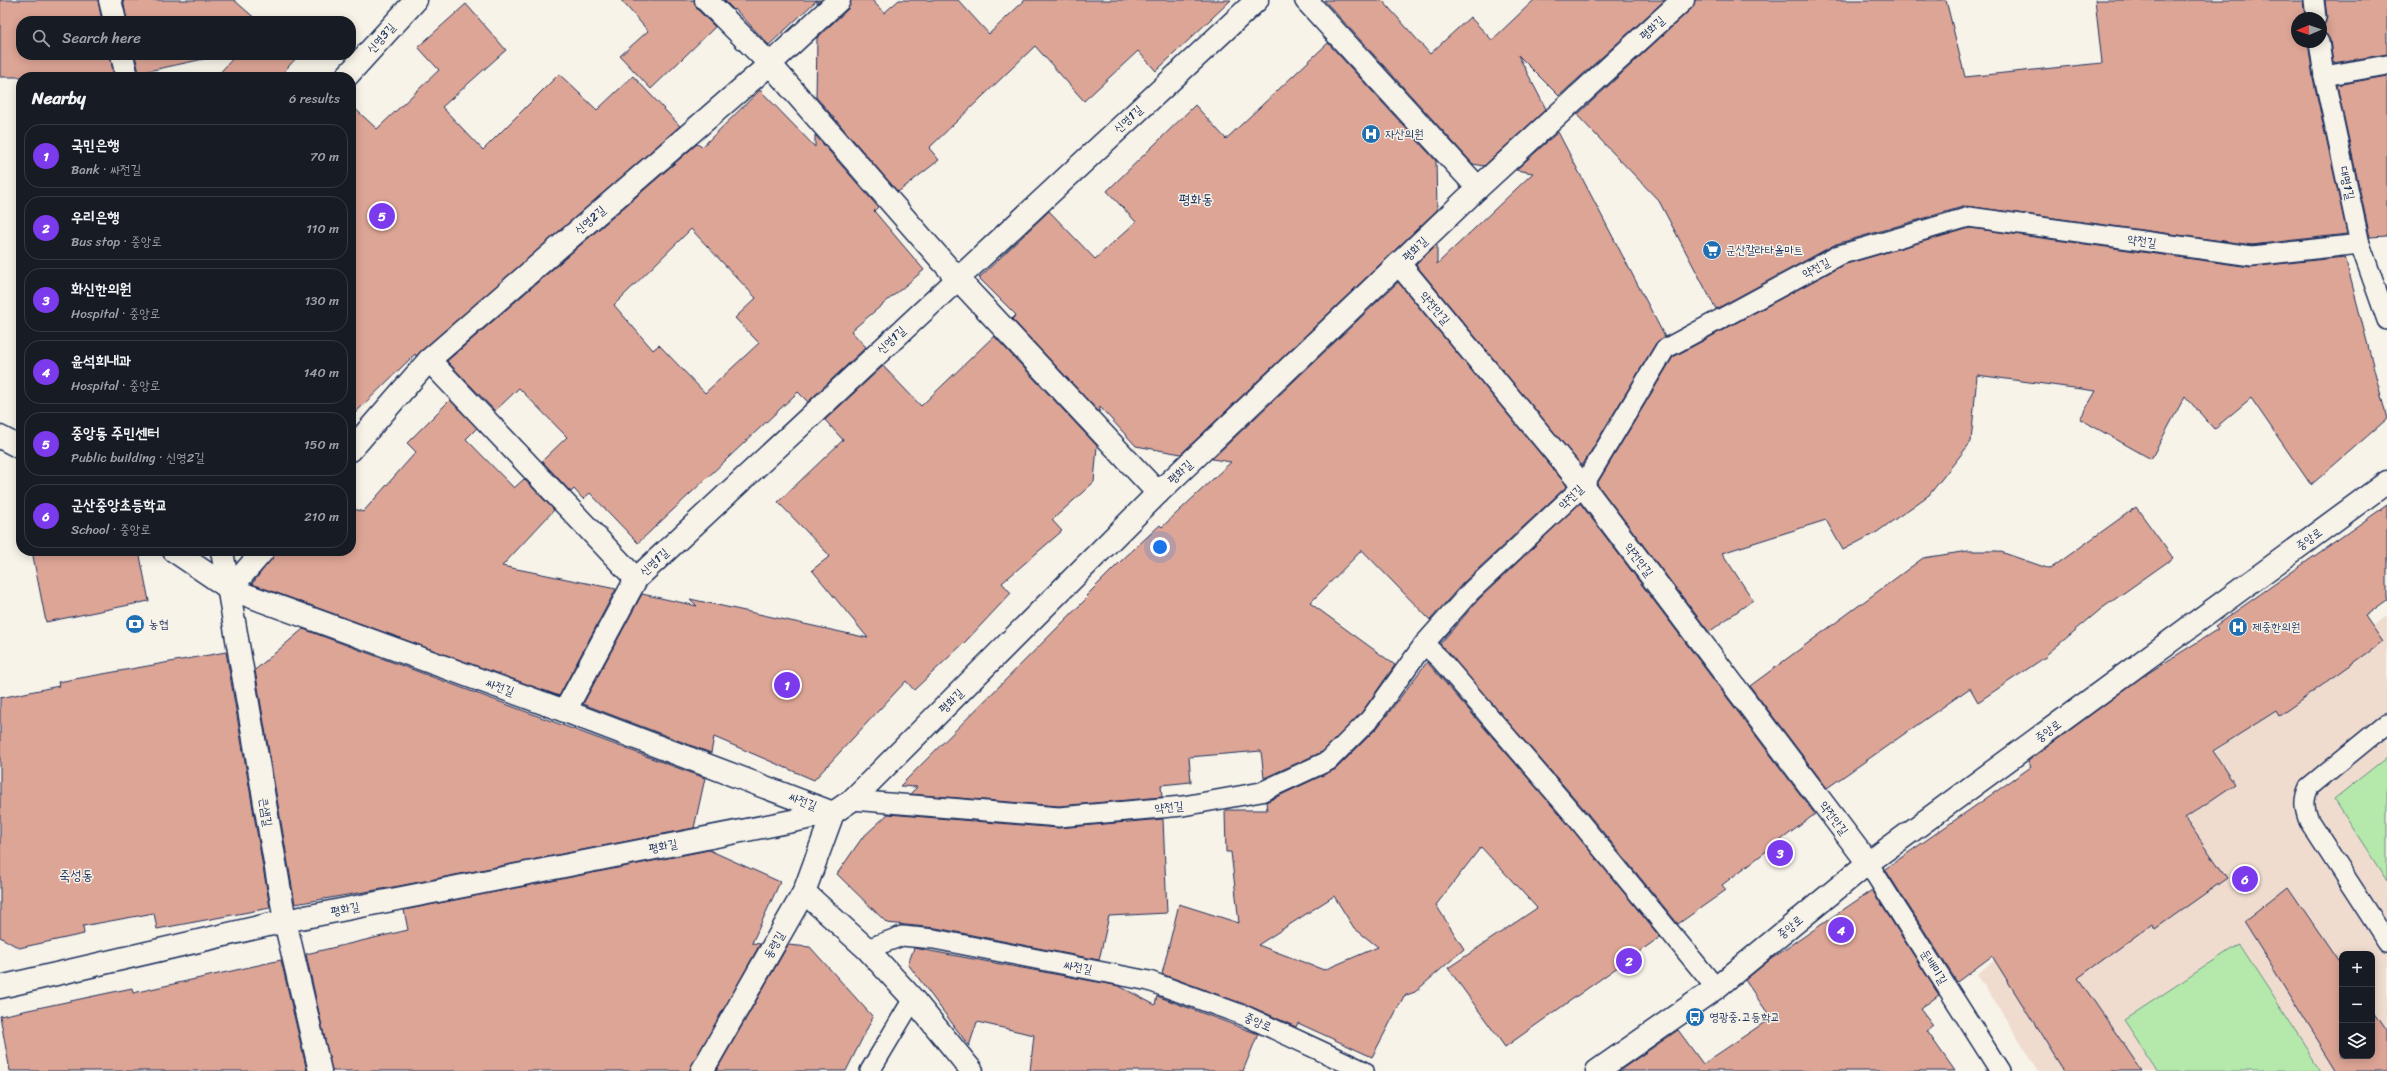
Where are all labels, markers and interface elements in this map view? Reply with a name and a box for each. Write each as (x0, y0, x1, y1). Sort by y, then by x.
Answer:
street label: 평화길 (1634, 10, 1670, 46)
north arrow (2291, 12, 2327, 48)
search box (16, 16, 356, 60)
street label: 신영3길 (361, 17, 401, 59)
text: Search here (62, 25, 141, 51)
icon: search (30, 27, 52, 49)
text: Nearby (32, 83, 86, 113)
text: 6 results (289, 87, 340, 110)
street label: 신영1길 (1108, 99, 1148, 139)
hospital icon: 자산의원 (1360, 123, 1382, 145)
place label: 자산의원 (1385, 123, 1424, 145)
text: 국민은행 (71, 132, 119, 158)
text: 1 (43, 145, 49, 168)
text: 70 m (310, 145, 339, 168)
text: Bank · 싸전길 (71, 158, 141, 181)
street label: 대명1길 (2333, 164, 2361, 202)
district label: 평화동 (1179, 187, 1213, 212)
street label: 신영2길 (569, 200, 611, 240)
pin: 5 (369, 201, 395, 231)
text: 우리은행 (71, 204, 119, 230)
text: 2 (42, 217, 50, 240)
text: 110 m (306, 217, 339, 240)
street label: 약전길 (2126, 228, 2158, 254)
text: Bus stop · 중앙로 (71, 230, 162, 253)
street label: 평화길 (1397, 231, 1433, 267)
supermarket icon: 군산칼라타올마트 (1701, 239, 1723, 261)
place label: 군산칼라타올마트 (1726, 239, 1803, 261)
street label: 약전길 (1798, 251, 1834, 285)
text: 화신한의원 (71, 276, 131, 302)
street label: 약전안길 (1414, 286, 1456, 330)
text: 3 (42, 289, 50, 312)
text: 130 m (305, 289, 339, 312)
text: Hospital · 중앙로 (71, 302, 160, 325)
street label: 신영1길 (871, 320, 911, 360)
text: 윤석희내과 (71, 348, 131, 374)
text: 4 (42, 361, 50, 384)
text: 140 m (304, 361, 339, 384)
text: Hospital · 중앙로 (71, 374, 160, 397)
text: 중앙동 주민센터 (71, 420, 159, 446)
text: 5 (42, 433, 50, 456)
text: 150 m (304, 433, 339, 456)
text: Public building · 신영2길 (71, 446, 205, 469)
street label: 평화길 (1162, 454, 1198, 490)
street label: 약전길 (1553, 479, 1589, 515)
text: 군산중앙초등학교 (71, 492, 168, 518)
text: 6 (42, 505, 50, 528)
text: 210 m (304, 505, 339, 528)
text: School · 중앙로 (71, 518, 151, 541)
street label: 중앙로 (2291, 522, 2327, 556)
your location (1150, 537, 1170, 557)
street label: 약전안길 (1619, 538, 1660, 582)
street label: 신영1길 (634, 542, 674, 582)
bank icon: 농협 (124, 613, 146, 635)
place label: 농협 (149, 613, 168, 635)
hospital icon: 제중한의원 (2227, 616, 2249, 638)
place label: 제중한의원 (2252, 616, 2300, 638)
pin: 1 (774, 670, 800, 700)
street label: 싸전길 (483, 672, 518, 702)
street label: 평화길 (933, 683, 969, 719)
street label: 중앙로 (2030, 714, 2066, 748)
street label: 싸전길 (786, 786, 821, 817)
street label: 약전길 (1153, 795, 1185, 819)
street label: 큰샘길 (253, 796, 279, 828)
street label: 약전안길 (1814, 796, 1855, 840)
street label: 평화길 (647, 832, 680, 860)
pin: 3 (1767, 838, 1793, 868)
district label: 죽성동 (59, 863, 93, 888)
pin: 6 (2232, 864, 2258, 894)
street label: 평화길 (329, 895, 362, 923)
street label: 중앙로 (1772, 909, 1808, 945)
pin: 4 (1828, 915, 1854, 945)
street label: 동령길 (757, 927, 791, 963)
street label: 둔배미길 (1914, 945, 1954, 989)
pin: 2 (1616, 946, 1642, 976)
map controls (2339, 951, 2375, 1059)
button: + (2339, 951, 2375, 987)
street label: 싸전길 (1062, 953, 1095, 981)
button: − (2339, 987, 2375, 1023)
street label: 중앙로 (1240, 1006, 1276, 1038)
bus stop icon: 영광중.고등학교 (1684, 1006, 1706, 1028)
place label: 영광중.고등학교 (1709, 1006, 1780, 1028)
button: layers (2339, 1023, 2375, 1059)

